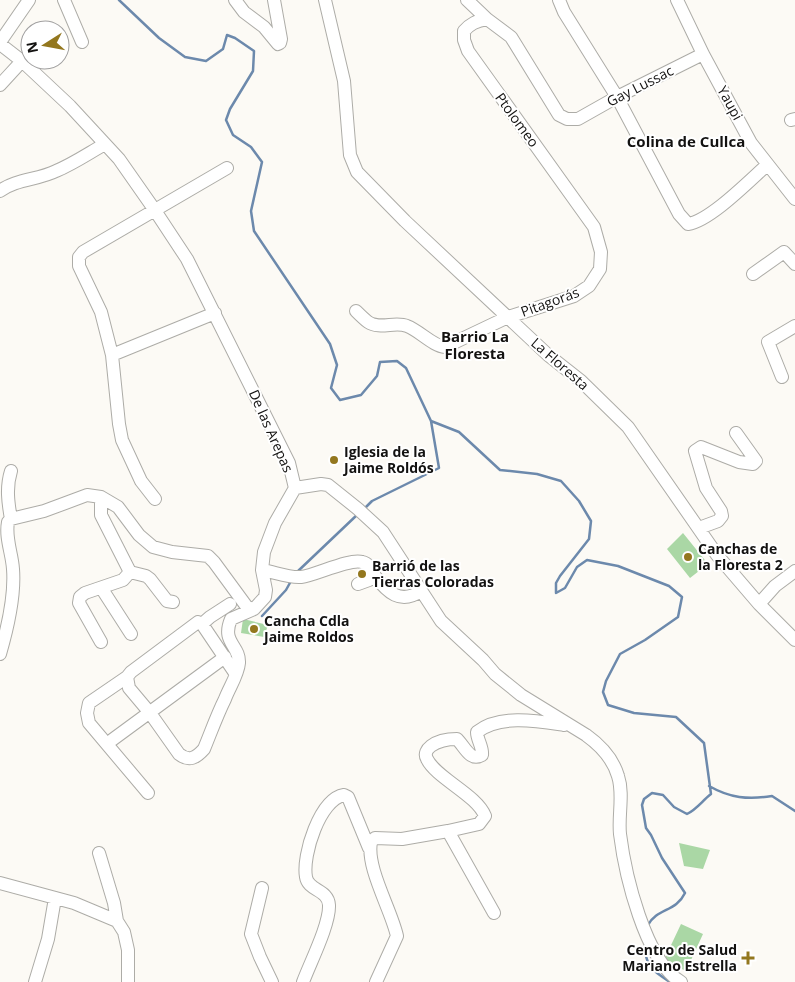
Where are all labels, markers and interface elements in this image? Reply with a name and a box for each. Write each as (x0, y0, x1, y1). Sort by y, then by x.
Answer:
north arrow (20, 20, 70, 70)
text: N (21, 40, 42, 55)
street label: Gay Lussac (603, 61, 677, 110)
street label: Yaupi (713, 82, 748, 123)
street label: Ptolomeo (491, 89, 544, 151)
district label: Colina de Cullca (627, 131, 745, 151)
street label: Pitagorás (518, 282, 582, 321)
district label: Barrio La Floresta (441, 326, 509, 363)
street label: La Floresta (527, 333, 593, 394)
street label: De las Arepas (245, 386, 298, 475)
place label: Iglesia de la Jaime Roldós (342, 442, 434, 477)
marker: Iglesia de la Jaime Roldós (328, 454, 340, 466)
place label: Canchas de la Floresta 2 (698, 539, 783, 574)
marker: Canchas de la Floresta 2 (682, 551, 694, 563)
place label: Barrió de las Tierras Coloradas (372, 556, 494, 591)
marker: Barrió de las Tierras Coloradas (356, 568, 368, 580)
place label: Cancha Cdla Jaime Roldos (262, 611, 354, 646)
marker: Cancha Cdla Jaime Roldos (248, 623, 260, 635)
place label: Centro de Salud Mariano Estrella (622, 940, 737, 975)
marker: Centro de Salud Mariano Estrella (741, 951, 755, 965)

